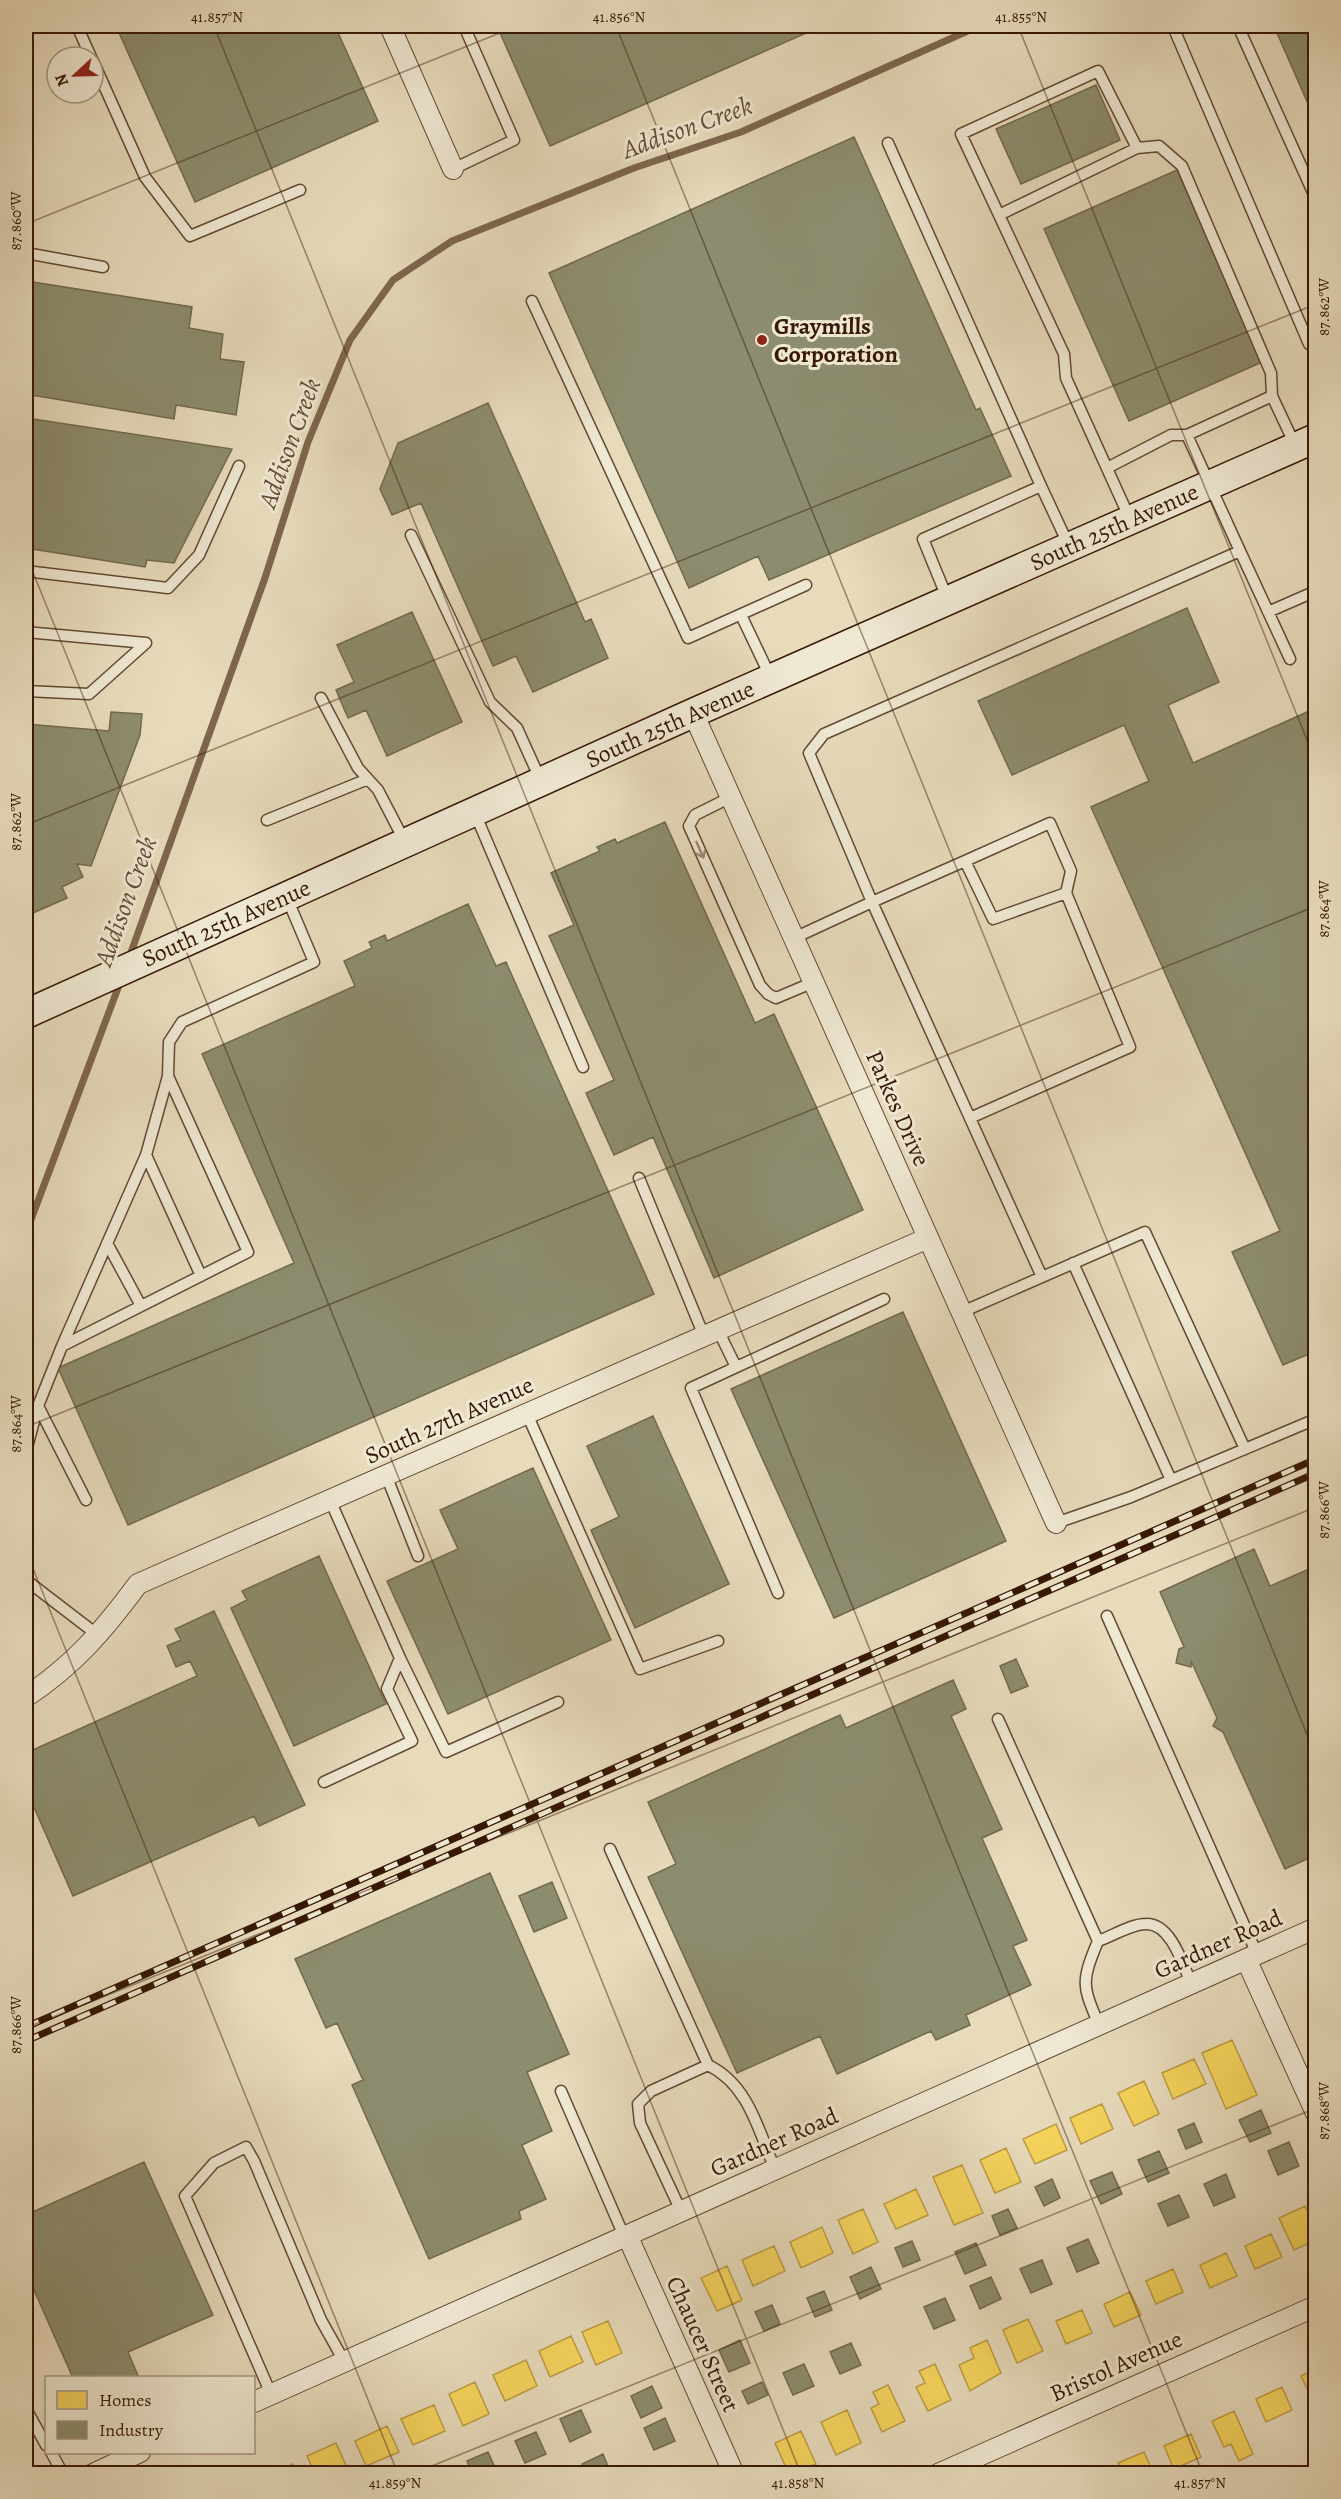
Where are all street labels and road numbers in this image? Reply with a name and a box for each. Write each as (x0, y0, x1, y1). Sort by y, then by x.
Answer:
street label: South 25th Avenue (1025, 476, 1203, 578)
street label: South 25th Avenue (581, 673, 759, 775)
street label: South 25th Avenue (137, 872, 315, 974)
street label: Parkes Drive (858, 1045, 938, 1171)
street label: South 27th Avenue (360, 1369, 538, 1471)
street label: Gardner Road (1149, 1902, 1287, 1986)
street label: Gardner Road (705, 2100, 843, 2184)
street label: Chaucer Street (659, 2271, 747, 2417)
street label: Bristol Avenue (1045, 2323, 1187, 2409)

